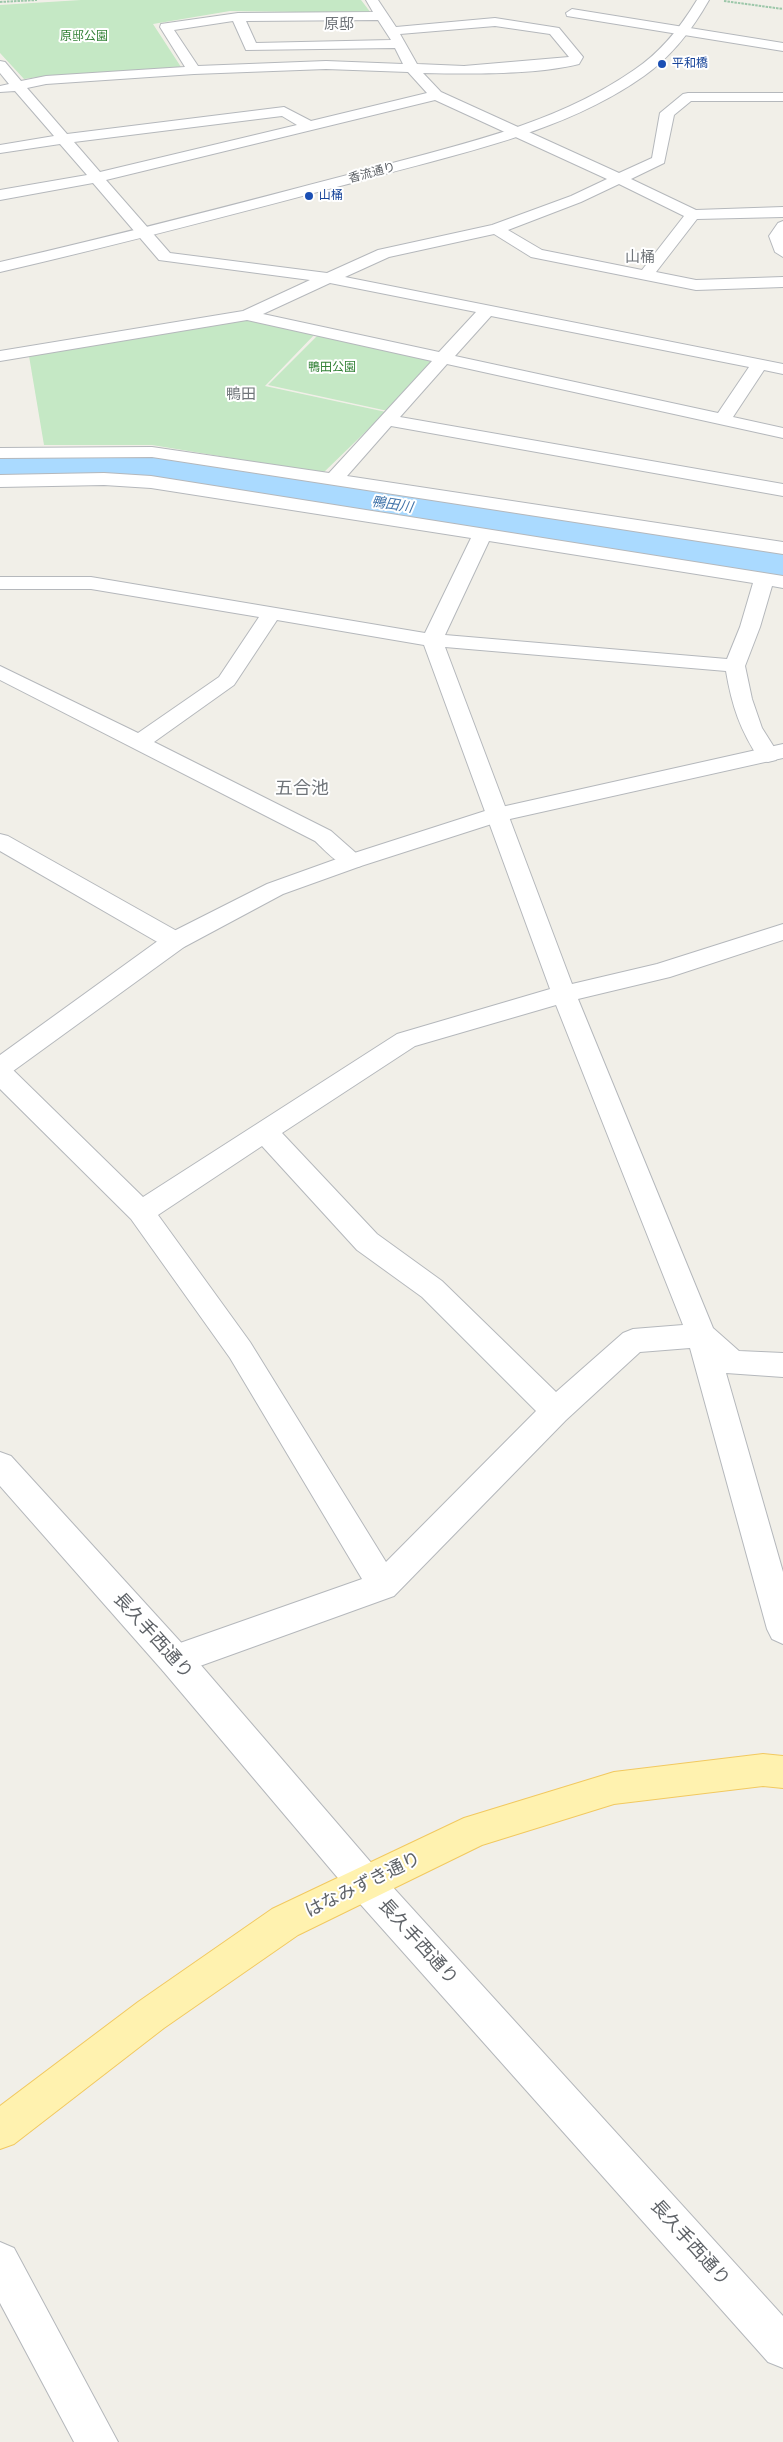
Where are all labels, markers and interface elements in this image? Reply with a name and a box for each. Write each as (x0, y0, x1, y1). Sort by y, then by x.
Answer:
district label: 原邸 (324, 16, 354, 34)
park label: 原邸公園 (60, 30, 108, 44)
place label: 平和橋 (672, 57, 708, 71)
marker: 平和橋 (656, 58, 668, 70)
street label: 香流通り (347, 160, 397, 186)
place label: 山桶 (319, 189, 343, 203)
marker: 山桶 (303, 190, 315, 202)
district label: 山桶 (625, 249, 655, 267)
park label: 鴨田公園 (308, 361, 356, 375)
district label: 鴨田 (226, 386, 256, 404)
water label: 鴨田川 (370, 493, 414, 517)
district label: 五合池 (275, 778, 329, 800)
street label: 長久手西通り (109, 1589, 197, 1683)
street label: はなみずき通り (302, 1848, 424, 1922)
street label: 長久手西通り (374, 1895, 462, 1989)
street label: 長久手西通り (646, 2196, 734, 2290)

